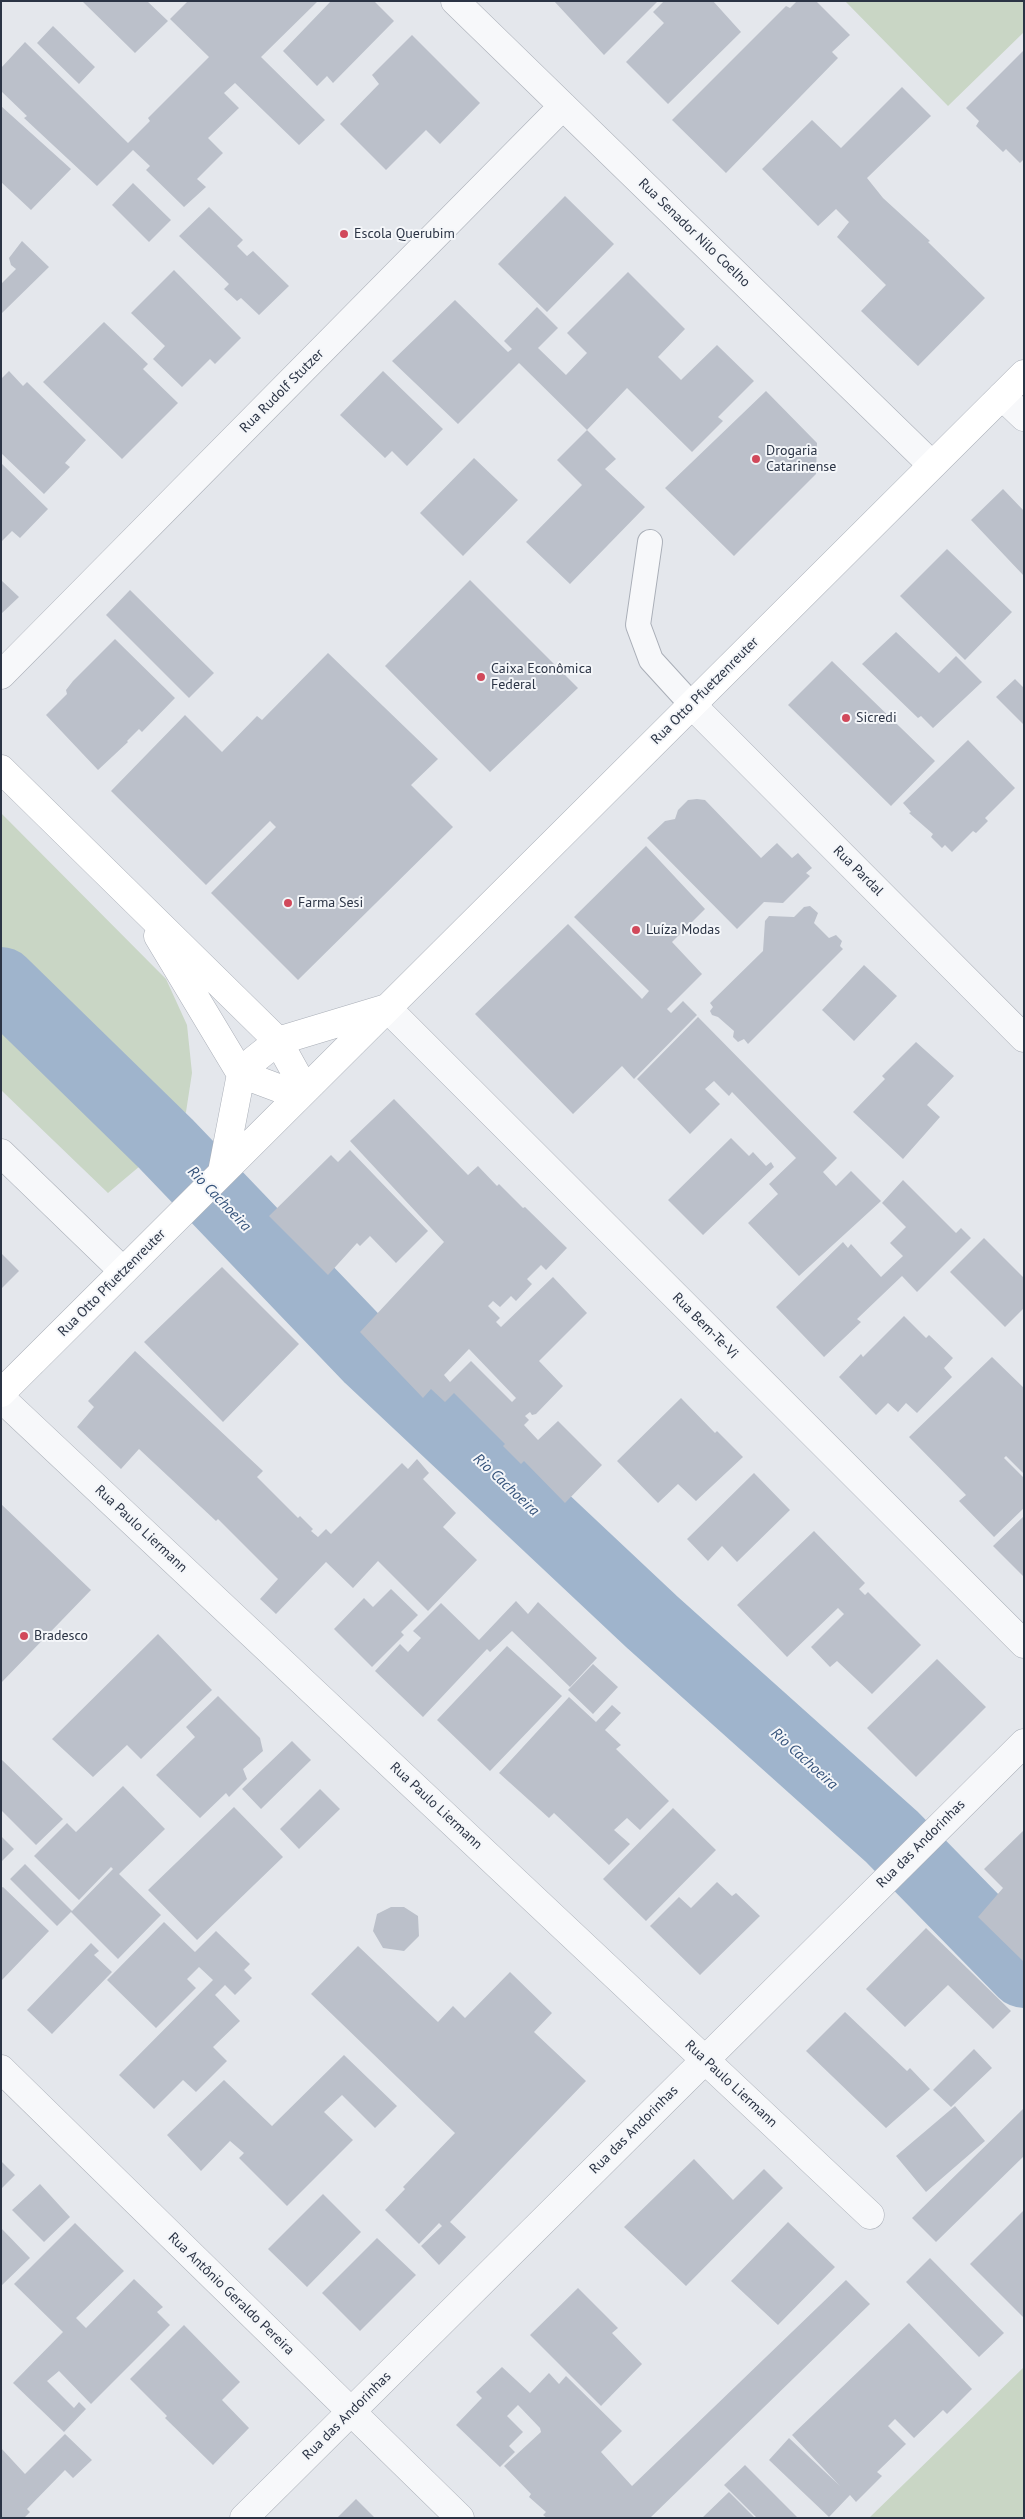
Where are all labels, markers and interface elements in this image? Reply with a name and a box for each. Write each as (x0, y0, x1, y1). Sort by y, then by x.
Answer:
street label: Rua Senador Nilo Coelho (635, 175, 753, 291)
place label: Escola Querubim (354, 226, 455, 242)
marker: Escola Querubim (338, 228, 350, 240)
street label: Rua Rudolf Stutzer (237, 346, 327, 436)
place label: Drogaria Catarinense (766, 443, 836, 476)
marker: Drogaria Catarinense (750, 453, 762, 465)
street label: Rua Otto Pfuetzenreuter (648, 634, 762, 748)
place label: Caixa Econômica Federal (491, 661, 592, 694)
marker: Caixa Econômica Federal (475, 671, 487, 683)
place label: Sicredi (856, 710, 897, 726)
marker: Sicredi (840, 712, 852, 724)
street label: Rua Pardal (829, 842, 887, 900)
place label: Farma Sesi (298, 895, 363, 911)
marker: Farma Sesi (282, 897, 294, 909)
place label: Luíza Modas (646, 922, 720, 938)
marker: Luíza Modas (630, 924, 642, 936)
water label: Rio Cachoeira (184, 1163, 254, 1235)
street label: Rua Otto Pfuetzenreuter (55, 1226, 169, 1340)
street label: Rua Bem-Te-Vi (669, 1290, 741, 1362)
water label: Rio Cachoeira (469, 1450, 543, 1520)
street label: Rua Paulo Liermann (91, 1482, 191, 1576)
place label: Bradesco (34, 1628, 88, 1644)
marker: Bradesco (18, 1630, 30, 1642)
water label: Rio Cachoeira (767, 1724, 841, 1794)
street label: Rua Paulo Liermann (386, 1759, 486, 1853)
street label: Rua das Andorinhas (873, 1796, 969, 1892)
street label: Rua Paulo Liermann (681, 2037, 781, 2131)
street label: Rua das Andorinhas (586, 2082, 682, 2178)
street label: Rua Antônio Geraldo Pereira (164, 2229, 298, 2359)
street label: Rua das Andorinhas (299, 2368, 395, 2464)

